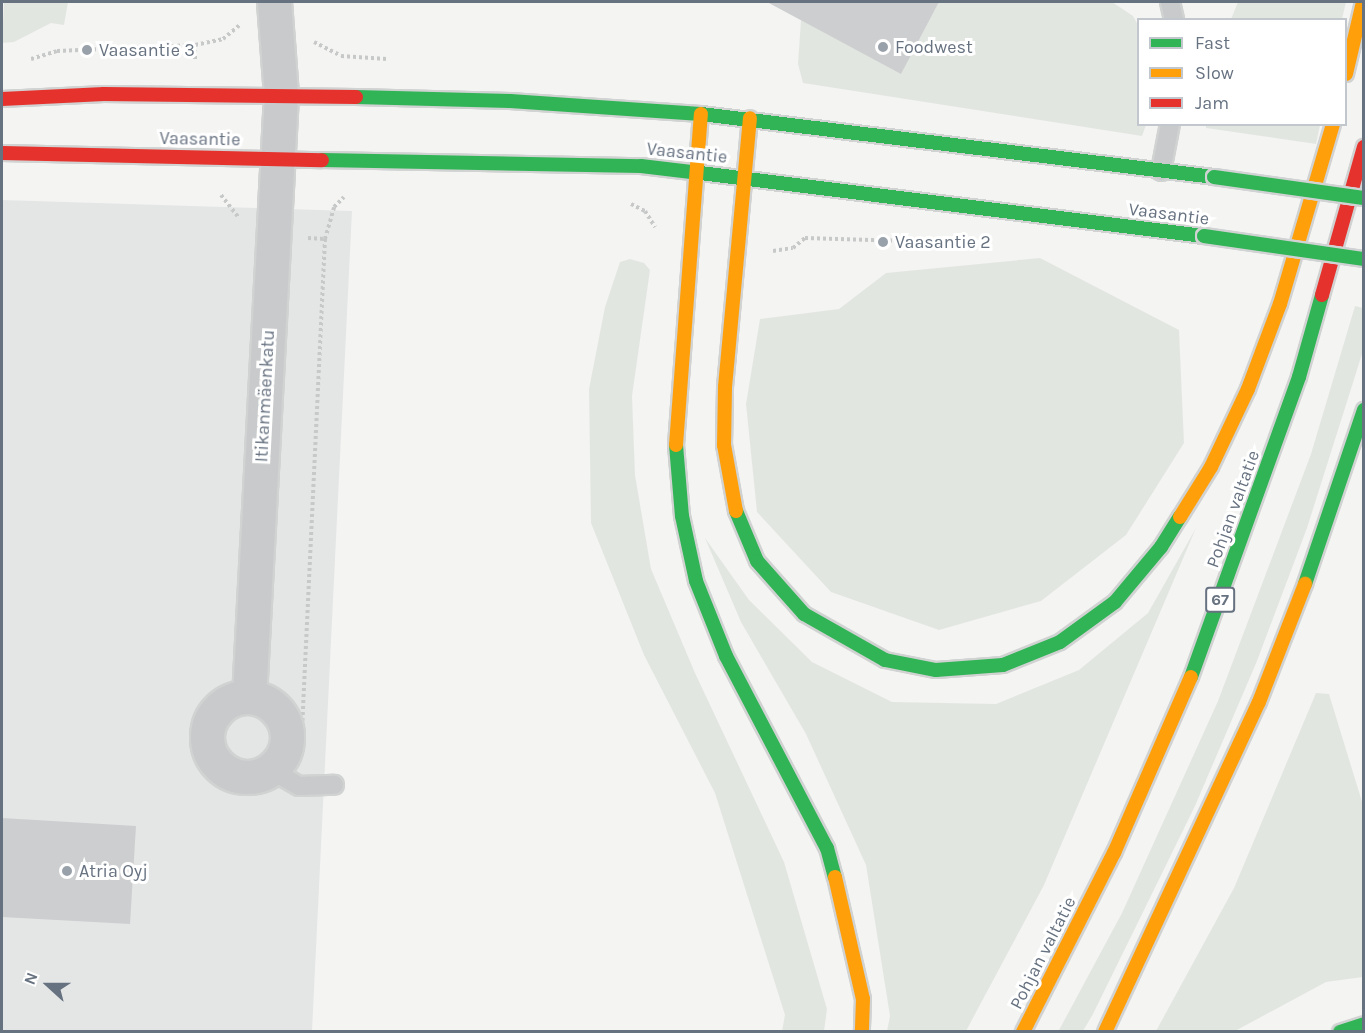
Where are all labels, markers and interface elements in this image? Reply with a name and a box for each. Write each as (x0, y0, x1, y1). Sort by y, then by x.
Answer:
legend (1137, 18, 1347, 126)
text: Fast (1195, 32, 1230, 54)
place label: Foodwest (895, 36, 973, 58)
place label: Vaasantie 3 (99, 39, 195, 61)
marker: Foodwest (876, 40, 890, 54)
marker: Vaasantie 3 (80, 43, 94, 57)
text: Slow (1195, 62, 1234, 84)
text: Jam (1195, 92, 1229, 114)
street label: Vaasantie (159, 127, 241, 151)
street label: Vaasantie (646, 138, 728, 168)
street label: Vaasantie (1127, 198, 1211, 230)
place label: Vaasantie 2 (895, 231, 991, 253)
marker: Vaasantie 2 (876, 235, 890, 249)
street label: Itikanmäenkatu (251, 329, 279, 463)
street label: Pohjan valtatie (1202, 447, 1264, 571)
road number: 67 (1205, 587, 1235, 613)
place label: Atria Oyj (79, 860, 148, 882)
marker: Atria Oyj (60, 864, 74, 878)
street label: Pohjan valtatie (1005, 893, 1081, 1013)
north arrow (18, 955, 78, 1015)
text: N (20, 970, 42, 987)

